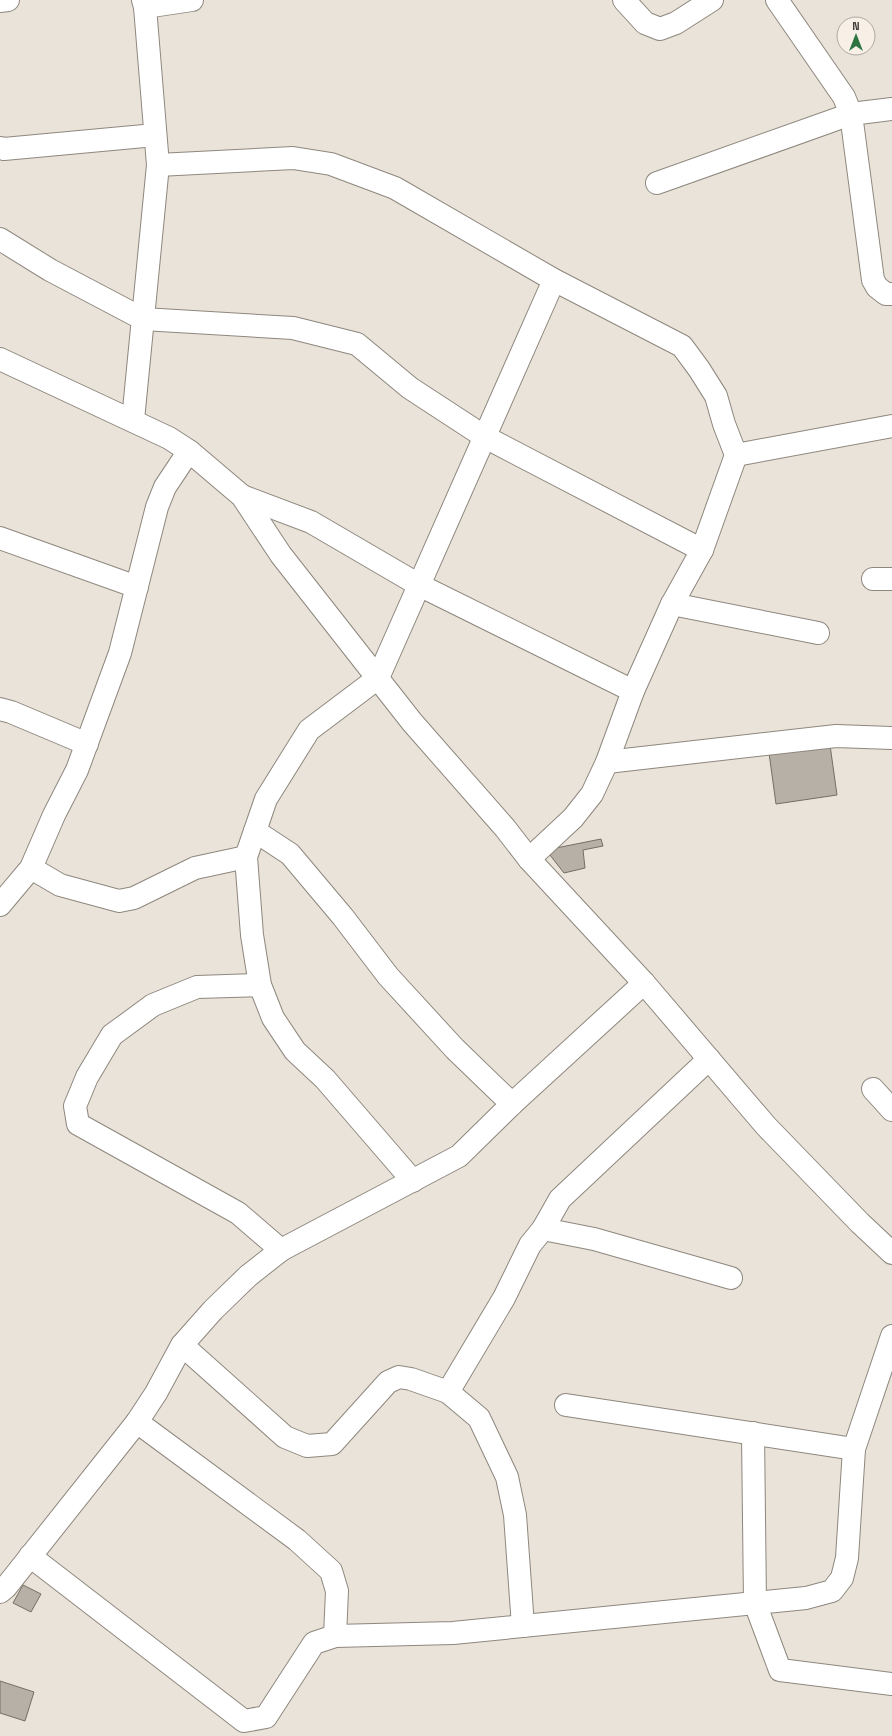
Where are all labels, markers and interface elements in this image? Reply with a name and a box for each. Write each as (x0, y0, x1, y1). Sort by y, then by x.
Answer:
north arrow (836, 16, 876, 56)
text: N (852, 19, 860, 33)

